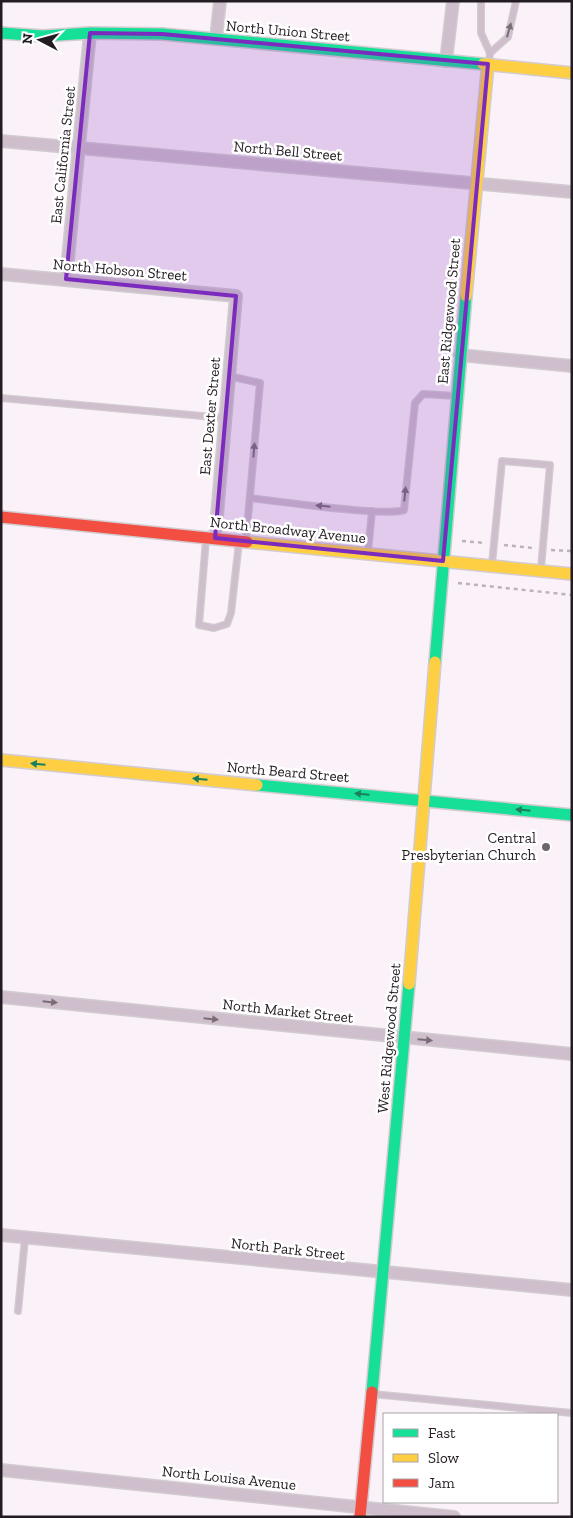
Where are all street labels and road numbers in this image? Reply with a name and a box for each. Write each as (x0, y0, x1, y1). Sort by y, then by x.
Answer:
street label: North Union Street (225, 17, 351, 45)
street label: East California Street (47, 85, 79, 225)
street label: North Bell Street (233, 137, 343, 165)
street label: East Ridgewood Street (434, 237, 464, 385)
street label: North Hobson Street (52, 255, 188, 285)
street label: East Dexter Street (196, 356, 224, 476)
street label: North Broadway Avenue (209, 513, 367, 547)
street label: North Beard Street (226, 758, 350, 786)
street label: West Ridgewood Street (373, 962, 405, 1114)
street label: North Market Street (222, 995, 355, 1027)
street label: North Park Street (230, 1234, 346, 1264)
street label: North Louisa Avenue (161, 1462, 297, 1494)

